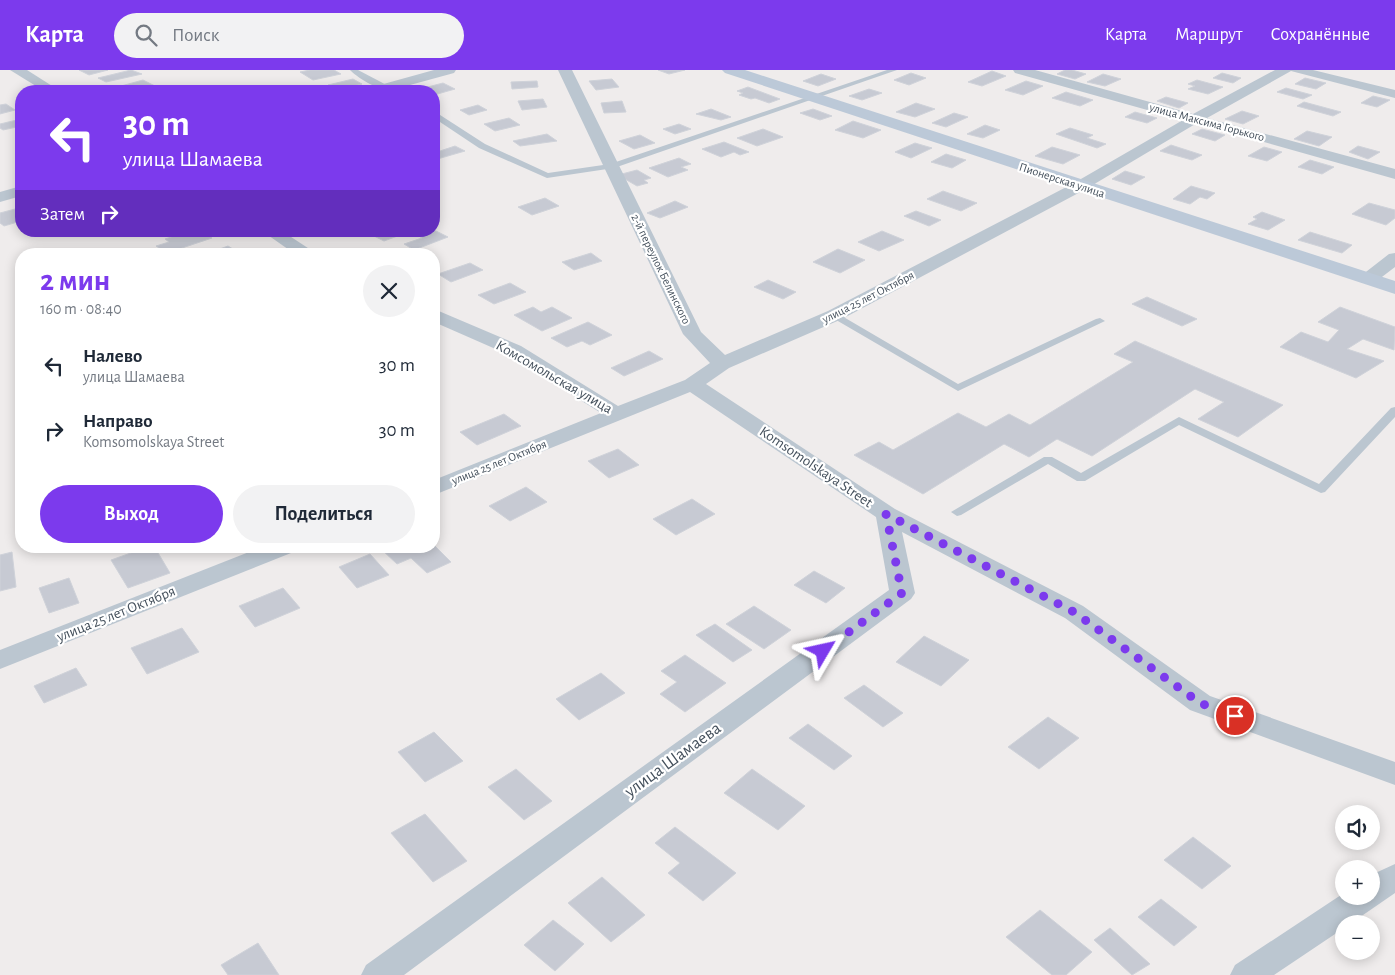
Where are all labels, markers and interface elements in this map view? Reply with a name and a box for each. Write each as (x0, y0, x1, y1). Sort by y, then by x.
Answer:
search box (114, 13, 464, 58)
icon: search (132, 21, 160, 49)
text: Карта (25, 23, 84, 47)
text: Поиск (172, 26, 219, 45)
text: Карта (1105, 26, 1147, 44)
text: Маршрут (1175, 26, 1243, 44)
text: Сохранённые (1271, 26, 1370, 44)
street label: улица Максима Горького (1147, 101, 1266, 144)
icon: left (40, 105, 105, 170)
text: 30 m (123, 107, 190, 142)
text: улица Шамаева (123, 148, 263, 170)
street label: Пионерская улица (1017, 160, 1107, 201)
icon: right (95, 200, 123, 228)
text: Затем (40, 205, 85, 224)
street label: 2-й переулок Белинского (628, 212, 693, 326)
button: close (363, 265, 415, 317)
text: 2 мин (40, 266, 110, 296)
street label: улица 25 лет Октября (819, 269, 916, 327)
text: 160 m · 08:40 (40, 301, 122, 317)
street label: Комсомольская улица (493, 338, 615, 417)
text: Налево (83, 347, 142, 366)
icon: left (40, 352, 68, 380)
text: 30 m (379, 356, 415, 375)
text: улица Шамаева (83, 369, 185, 385)
text: Направо (83, 412, 153, 431)
icon: right (40, 417, 68, 445)
text: 30 m (379, 421, 415, 440)
street label: Komsomolskaya Street (757, 424, 875, 510)
text: Komsomolskaya Street (83, 434, 224, 450)
street label: улица 25 лет Октября (449, 438, 548, 488)
button: Выход (40, 485, 223, 543)
button: Поделиться (233, 485, 415, 543)
street label: улица 25 лет Октября (54, 583, 177, 645)
position arrow (796, 624, 848, 676)
pin (1214, 695, 1256, 737)
icon: arrive (1221, 702, 1249, 730)
street label: улица Шамаева (621, 719, 725, 801)
map controls (1335, 805, 1380, 960)
button: sound (1335, 805, 1380, 850)
button: + (1335, 860, 1380, 905)
button: − (1335, 915, 1380, 960)

